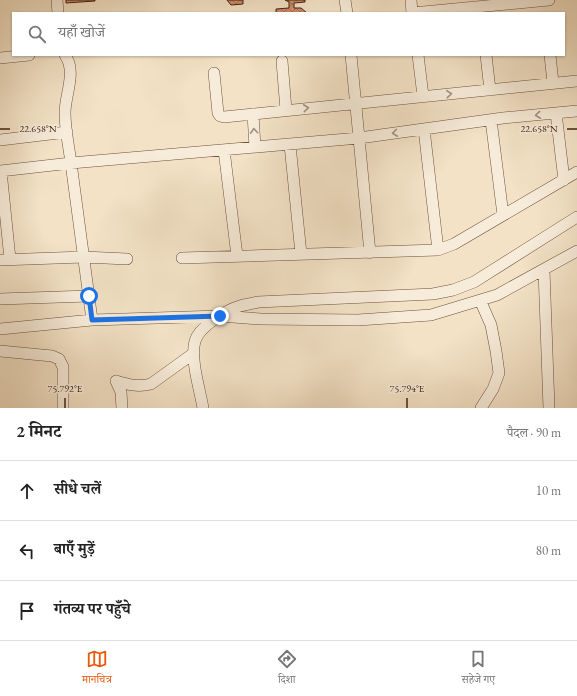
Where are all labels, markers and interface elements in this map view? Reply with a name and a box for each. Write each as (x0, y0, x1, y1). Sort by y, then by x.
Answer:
search box (12, 12, 565, 56)
text: यहाँ खोजें (58, 22, 105, 41)
icon: search (26, 23, 48, 45)
one-way arrow (446, 89, 452, 98)
one-way arrow (303, 104, 309, 113)
one-way arrow (535, 110, 541, 119)
text: 22.658°N (19, 122, 57, 135)
text: 22.658°N (520, 122, 558, 135)
one-way arrow (250, 128, 259, 134)
one-way arrow (392, 128, 398, 137)
route start (80, 287, 98, 305)
route end (211, 307, 229, 325)
text: 75.792°E (48, 382, 83, 395)
text: 75.794°E (390, 382, 425, 395)
text: 2 मिनट (16, 420, 61, 442)
text: पैदल · 90 m (507, 424, 561, 441)
text: सीधे चलें (54, 479, 101, 498)
icon: ahead (16, 480, 38, 502)
text: 10 m (536, 482, 561, 499)
text: बाएँ मुड़ें (54, 539, 95, 558)
icon: left (16, 540, 38, 562)
text: 80 m (536, 542, 561, 559)
text: गंतव्य पर पहुँचे (54, 599, 131, 618)
icon: arrive (16, 600, 38, 622)
tab: मानचित्र (82, 648, 112, 690)
tab: दिशा (276, 648, 298, 690)
tab: सहेजे गए (462, 648, 495, 690)

